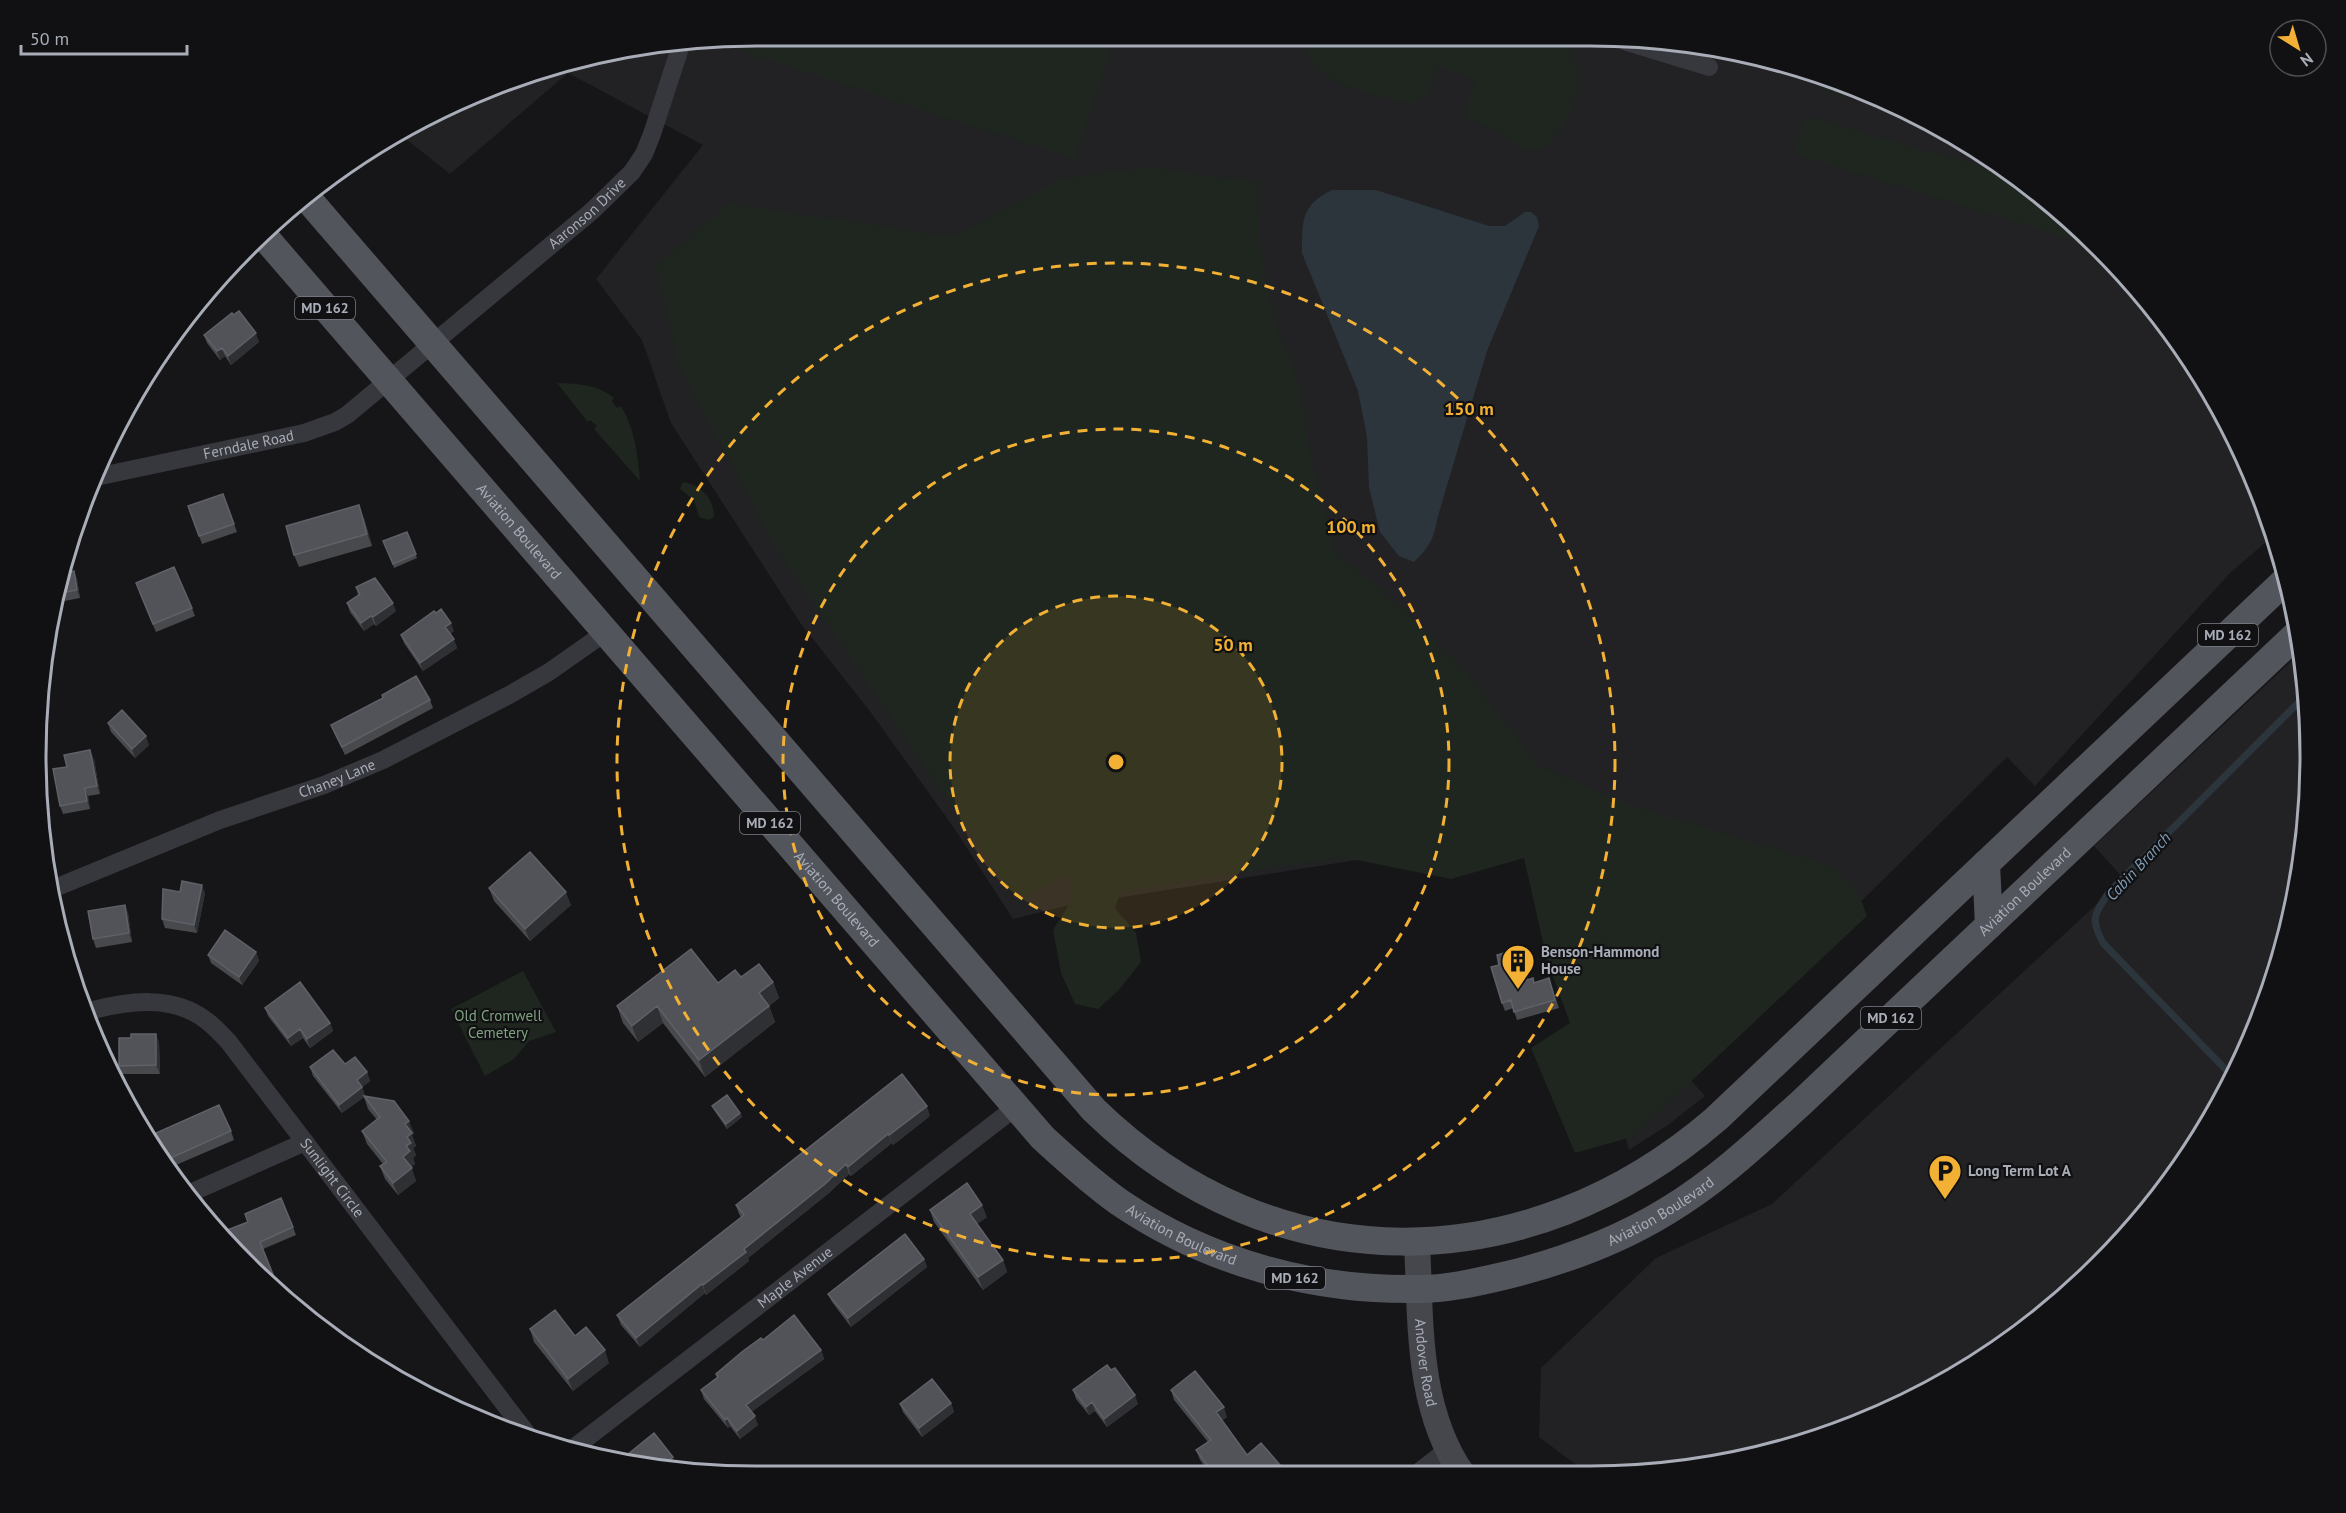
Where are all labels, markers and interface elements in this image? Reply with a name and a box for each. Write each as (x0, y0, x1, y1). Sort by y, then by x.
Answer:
scale bar (21, 18, 188, 56)
north arrow (2268, 18, 2328, 78)
text: 50 m (30, 27, 69, 50)
text: N (2297, 49, 2317, 71)
street label: Aaronson Drive (544, 173, 630, 253)
road number: MD 162 (295, 297, 355, 319)
text: 150 m (1444, 397, 1494, 420)
street label: Ferndale Road (202, 425, 296, 463)
street label: Aviation Boulevard (473, 479, 566, 583)
text: 100 m (1326, 515, 1376, 538)
road number: MD 162 (2198, 624, 2258, 646)
text: 50 m (1213, 633, 1253, 656)
centre of rings (1106, 752, 1126, 772)
street label: Chaney Lane (296, 754, 378, 802)
road number: MD 162 (740, 812, 800, 834)
water label: Cabin Branch (2101, 828, 2175, 904)
street label: Aviation Boulevard (1974, 843, 2075, 940)
street label: Aviation Boulevard (790, 847, 884, 951)
place label: Benson-Hammond House (1541, 942, 1659, 978)
building icon: Benson-Hammond House (1500, 943, 1536, 990)
park label: Old Cromwell Cemetery (454, 1006, 542, 1042)
road number: MD 162 (1861, 1007, 1921, 1029)
street label: Sunlight Circle (296, 1134, 369, 1221)
parking icon: Long Term Lot A (1927, 1153, 1963, 1200)
place label: Long Term Lot A (1968, 1161, 2072, 1180)
street label: Aviation Boulevard (1604, 1172, 1718, 1250)
street label: Aviation Boulevard (1123, 1199, 1239, 1269)
street label: Maple Avenue (753, 1242, 836, 1312)
road number: MD 162 (1265, 1267, 1325, 1289)
street label: Andover Road (1411, 1318, 1442, 1408)

